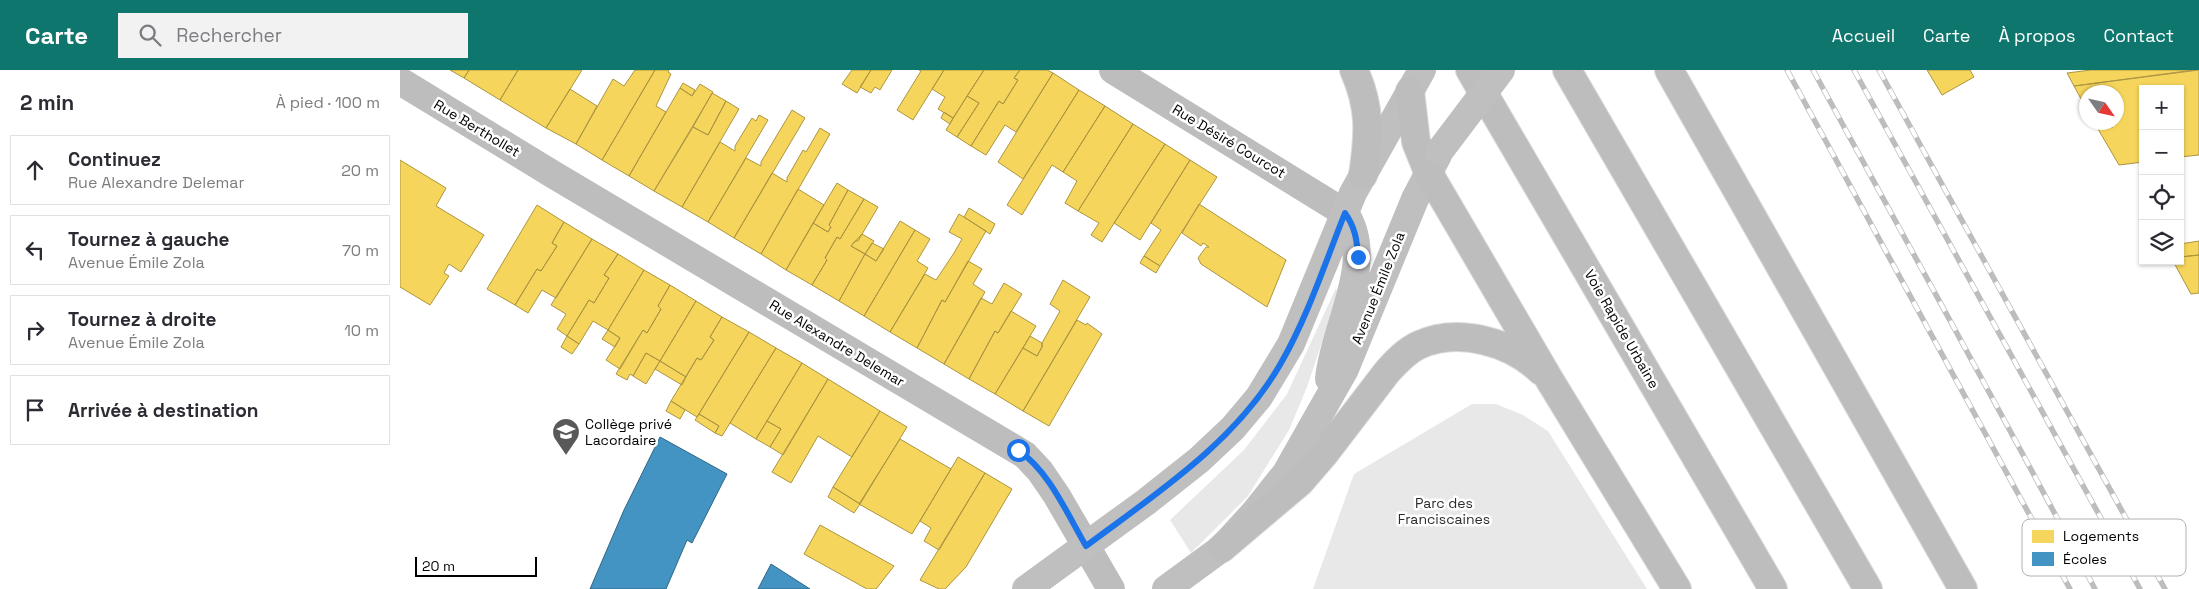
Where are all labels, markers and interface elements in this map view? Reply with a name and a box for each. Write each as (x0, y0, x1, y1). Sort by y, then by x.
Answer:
search box (118, 13, 468, 58)
text: Carte (25, 20, 88, 51)
icon: search (136, 21, 164, 49)
text: Rechercher (176, 23, 282, 48)
text: Accueil (1832, 24, 1895, 47)
text: Carte (1923, 24, 1970, 47)
text: À propos (1998, 24, 2076, 47)
text: Contact (2104, 24, 2174, 47)
north arrow (2079, 85, 2124, 130)
map controls (2139, 85, 2184, 265)
button: + (2139, 85, 2184, 130)
text: 2 min (20, 89, 74, 116)
text: À pied · 100 m (276, 92, 380, 113)
street label: Rue Berthollet (431, 95, 523, 161)
street label: Rue Désiré Courcot (1169, 100, 1289, 182)
button: − (2139, 130, 2184, 175)
text: Continuez (68, 147, 161, 172)
icon: ahead (21, 156, 49, 184)
text: 20 m (341, 160, 379, 181)
text: Rue Alexandre Delemar (68, 172, 245, 193)
button: locate (2139, 175, 2184, 220)
button: layers (2139, 220, 2184, 265)
text: Tournez à gauche (68, 227, 230, 252)
street label: Avenue Émile Zola (1347, 229, 1409, 347)
icon: left (21, 236, 49, 264)
text: 70 m (342, 240, 379, 261)
route end (1347, 246, 1370, 269)
text: Avenue Émile Zola (68, 252, 205, 273)
street label: Voie Rapide Urbaine (1581, 266, 1663, 392)
street label: Rue Alexandre Delemar (766, 295, 908, 391)
text: Tournez à droite (68, 307, 217, 332)
icon: right (21, 316, 49, 344)
text: 10 m (344, 320, 379, 341)
text: Avenue Émile Zola (68, 332, 205, 353)
icon: arrive (21, 396, 49, 424)
text: Arrivée à destination (68, 398, 258, 423)
place label: Collège privé Lacordaire (585, 415, 672, 449)
school or university icon: Collège privé Lacordaire (551, 417, 581, 456)
route start (1007, 439, 1030, 462)
park label: Parc des Franciscaines (1398, 494, 1490, 528)
legend (2022, 519, 2186, 576)
text: Logements (2063, 527, 2139, 545)
text: Écoles (2063, 550, 2107, 568)
scale bar (415, 554, 538, 577)
text: 20 m (422, 557, 455, 575)

